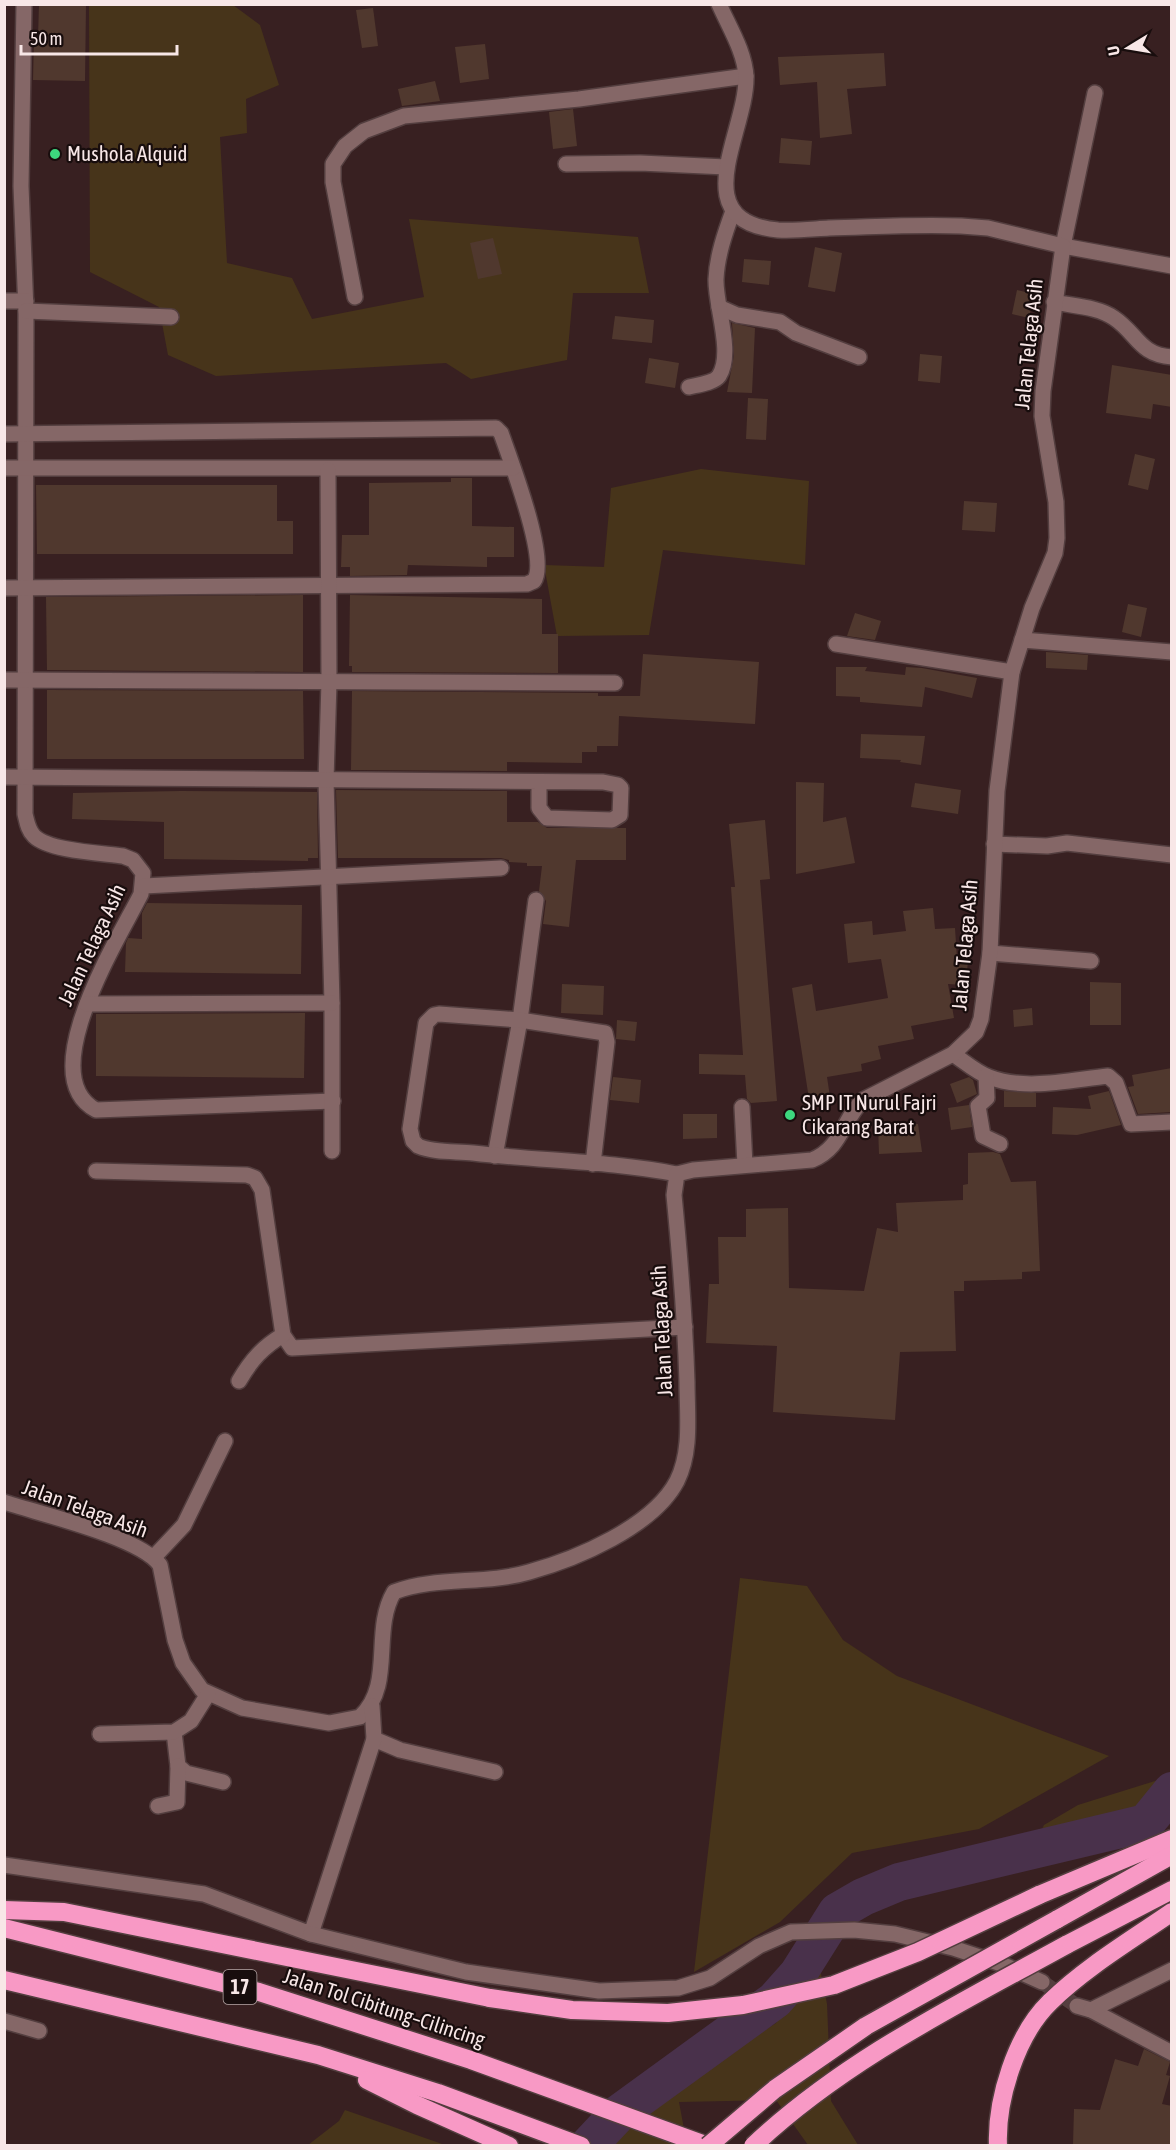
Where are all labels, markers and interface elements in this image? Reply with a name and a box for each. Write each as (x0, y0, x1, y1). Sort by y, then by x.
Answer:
scale bar (21, 18, 177, 56)
north arrow (1098, 18, 1158, 78)
text: 50 m (30, 28, 62, 49)
text: U (1104, 45, 1123, 57)
place label: Mushola Alquid (67, 141, 187, 165)
marker: Mushola Alquid (48, 147, 62, 161)
street label: Jalan Telaga Asih (1009, 277, 1047, 411)
street label: Jalan Telaga Asih (946, 878, 982, 1012)
street label: Jalan Telaga Asih (52, 880, 130, 1009)
place label: SMP IT Nurul Fajri Cikarang Barat (802, 1090, 936, 1138)
marker: SMP IT Nurul Fajri Cikarang Barat (783, 1108, 797, 1122)
street label: Jalan Telaga Asih (646, 1265, 676, 1397)
street label: Jalan Telaga Asih (19, 1474, 151, 1542)
street label: Jalan Tol Cibitung–Cilincing (280, 1963, 488, 2051)
road number: 17 (224, 1970, 256, 2004)

